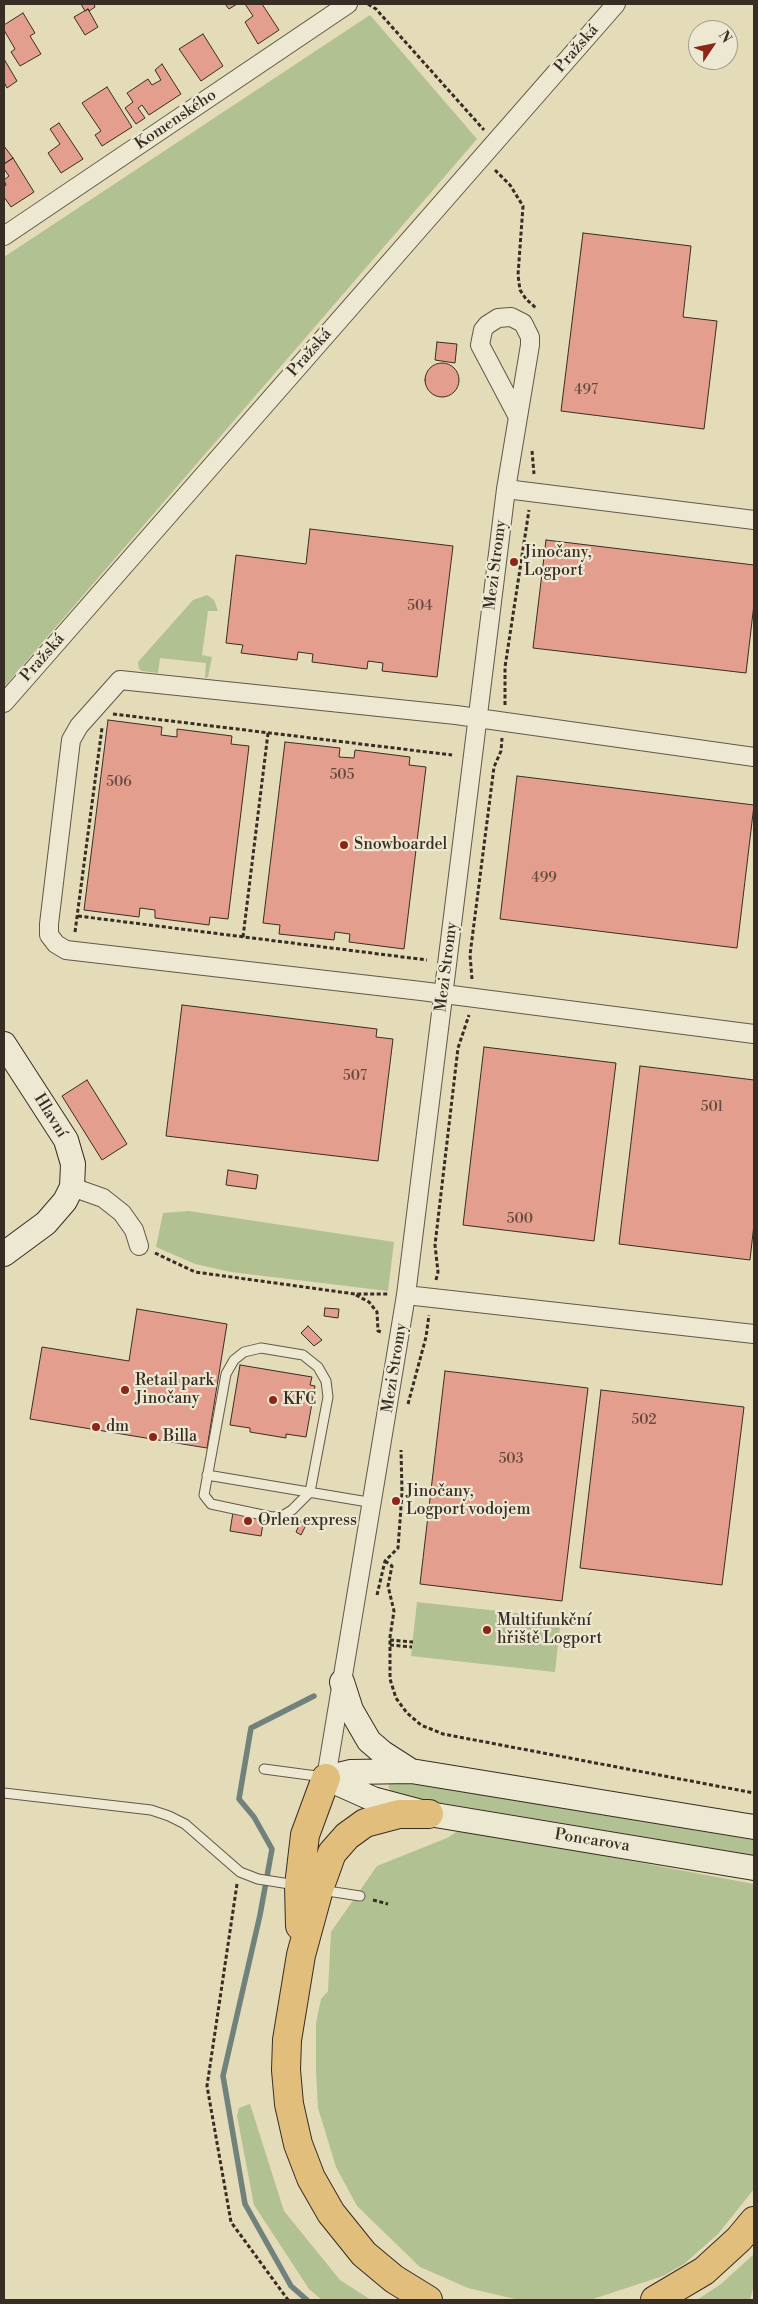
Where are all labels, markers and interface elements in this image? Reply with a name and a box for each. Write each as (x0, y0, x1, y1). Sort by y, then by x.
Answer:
north arrow (688, 20, 738, 70)
street label: Pražská (551, 21, 603, 77)
text: N (714, 28, 735, 47)
street label: Komenského (132, 86, 220, 154)
street label: Pražská (284, 325, 336, 381)
house number: 497 (574, 383, 598, 399)
street label: Mezi Stromy (481, 519, 511, 611)
place label: Jinočany, Logport (524, 543, 592, 581)
marker: Jinočany, Logport (508, 556, 520, 568)
house number: 504 (407, 599, 433, 615)
street label: Pražská (17, 630, 69, 686)
house number: 505 (330, 768, 354, 784)
house number: 506 (106, 775, 132, 791)
place label: Snowboardel (354, 835, 447, 855)
marker: Snowboardel (338, 839, 350, 851)
house number: 499 (531, 871, 557, 887)
street label: Mezi Stromy (432, 921, 462, 1013)
house number: 507 (343, 1069, 367, 1085)
street label: Hlavní (29, 1090, 71, 1142)
house number: 501 (701, 1100, 723, 1116)
house number: 500 (507, 1212, 533, 1228)
street label: Mezi Stromy (378, 1322, 412, 1414)
place label: Retail park Jinočany (135, 1371, 214, 1409)
marker: Retail park Jinočany (119, 1384, 131, 1396)
place label: KFC (283, 1390, 316, 1410)
marker: KFC (267, 1394, 279, 1406)
house number: 502 (632, 1413, 656, 1429)
place label: dm (106, 1417, 129, 1437)
marker: dm (90, 1421, 102, 1433)
place label: Billa (163, 1427, 197, 1447)
marker: Billa (147, 1431, 159, 1443)
house number: 503 (499, 1452, 523, 1468)
place label: Jinočany, Logport vodojem (406, 1482, 530, 1520)
marker: Jinočany, Logport vodojem (390, 1495, 402, 1507)
place label: Orlen express (258, 1511, 357, 1531)
marker: Orlen express (242, 1515, 254, 1527)
place label: Multifunkční hřiště Logport (497, 1611, 602, 1649)
marker: Multifunkční hřiště Logport (481, 1624, 493, 1636)
street label: Poncarova (553, 1826, 631, 1856)

